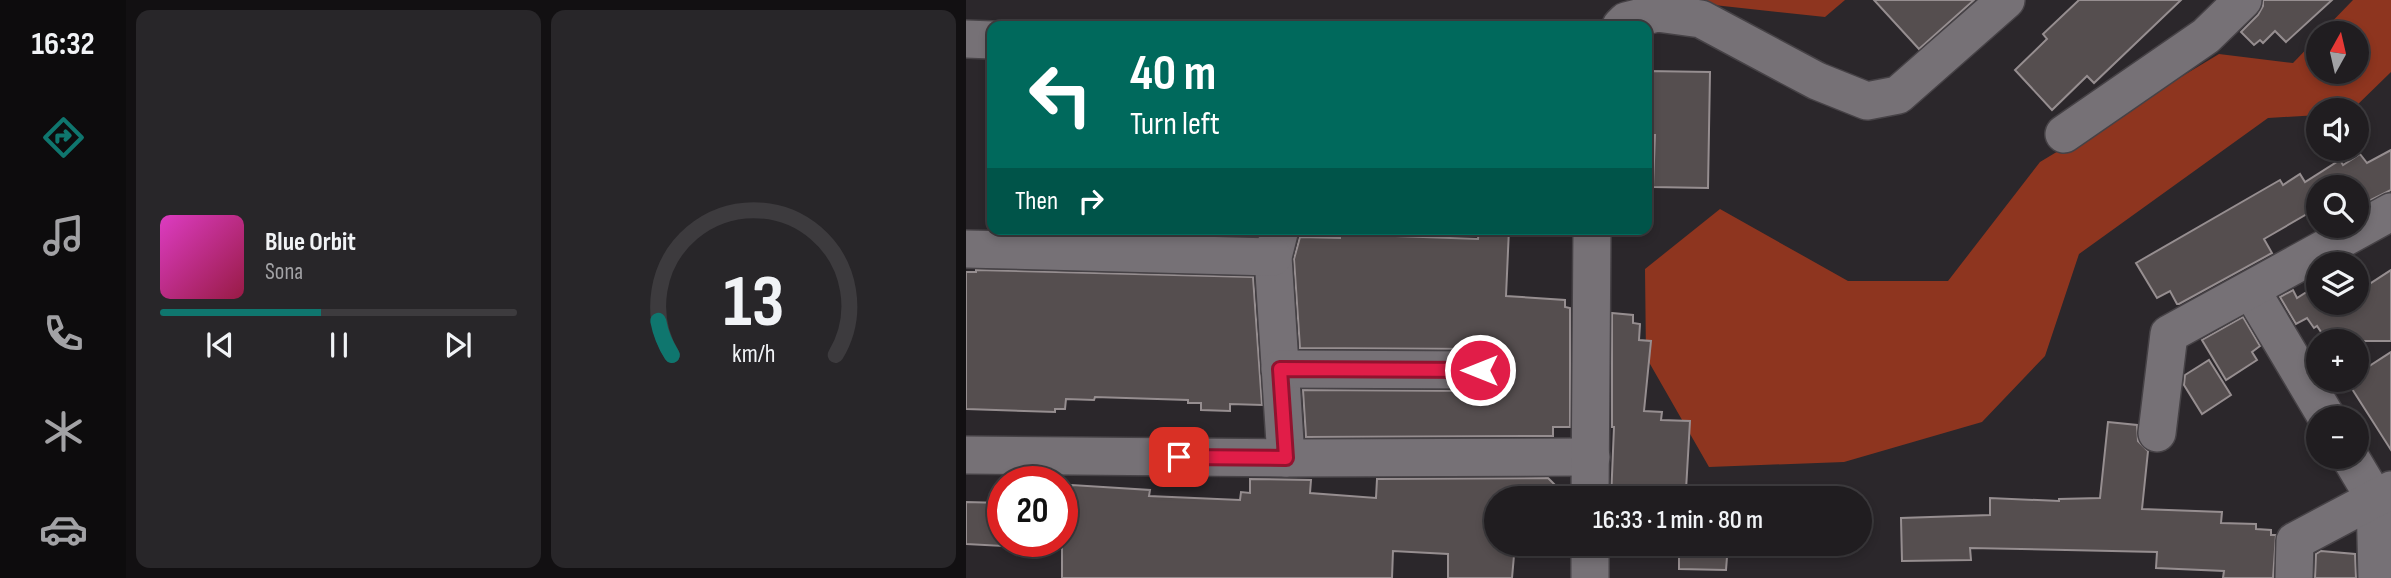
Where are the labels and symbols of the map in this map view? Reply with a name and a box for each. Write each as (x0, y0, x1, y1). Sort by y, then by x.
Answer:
north arrow (2306, 21, 2370, 84)
position arrow (1443, 333, 1517, 407)
pin (1149, 427, 1209, 487)
speed limit sign: 20 (987, 466, 1078, 557)

